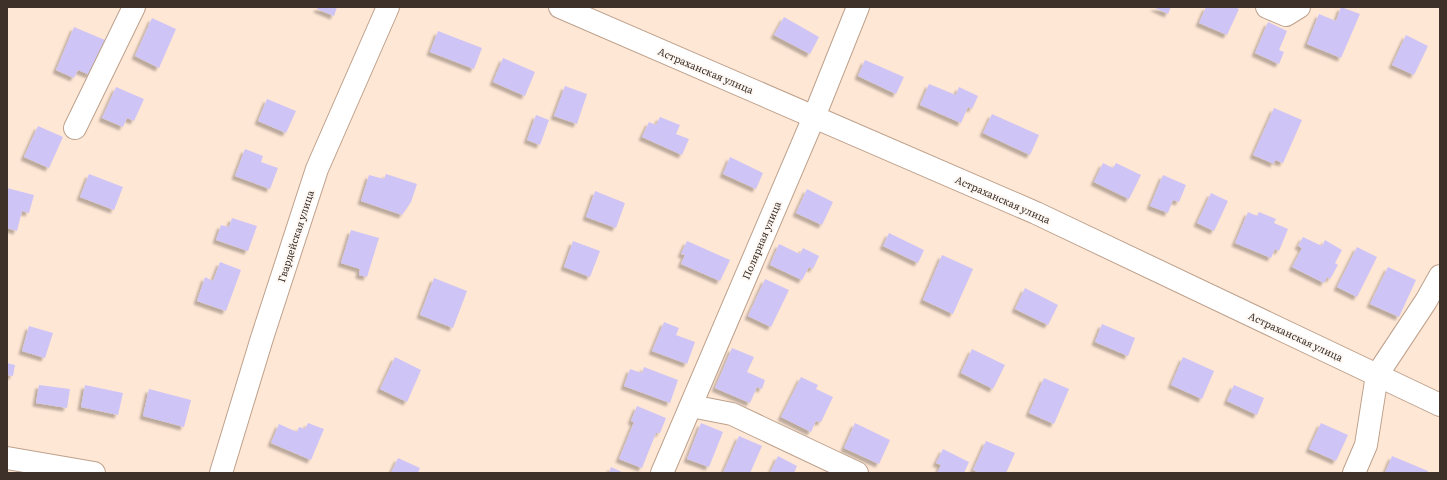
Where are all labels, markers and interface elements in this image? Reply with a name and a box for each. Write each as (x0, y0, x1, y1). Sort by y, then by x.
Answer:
street label: Астраханская улица (656, 43, 757, 97)
street label: Астраханская улица (953, 171, 1053, 227)
street label: Гвардейская улица (273, 188, 317, 284)
street label: Полярная улица (738, 198, 784, 281)
street label: Астраханская улица (1246, 308, 1346, 365)

